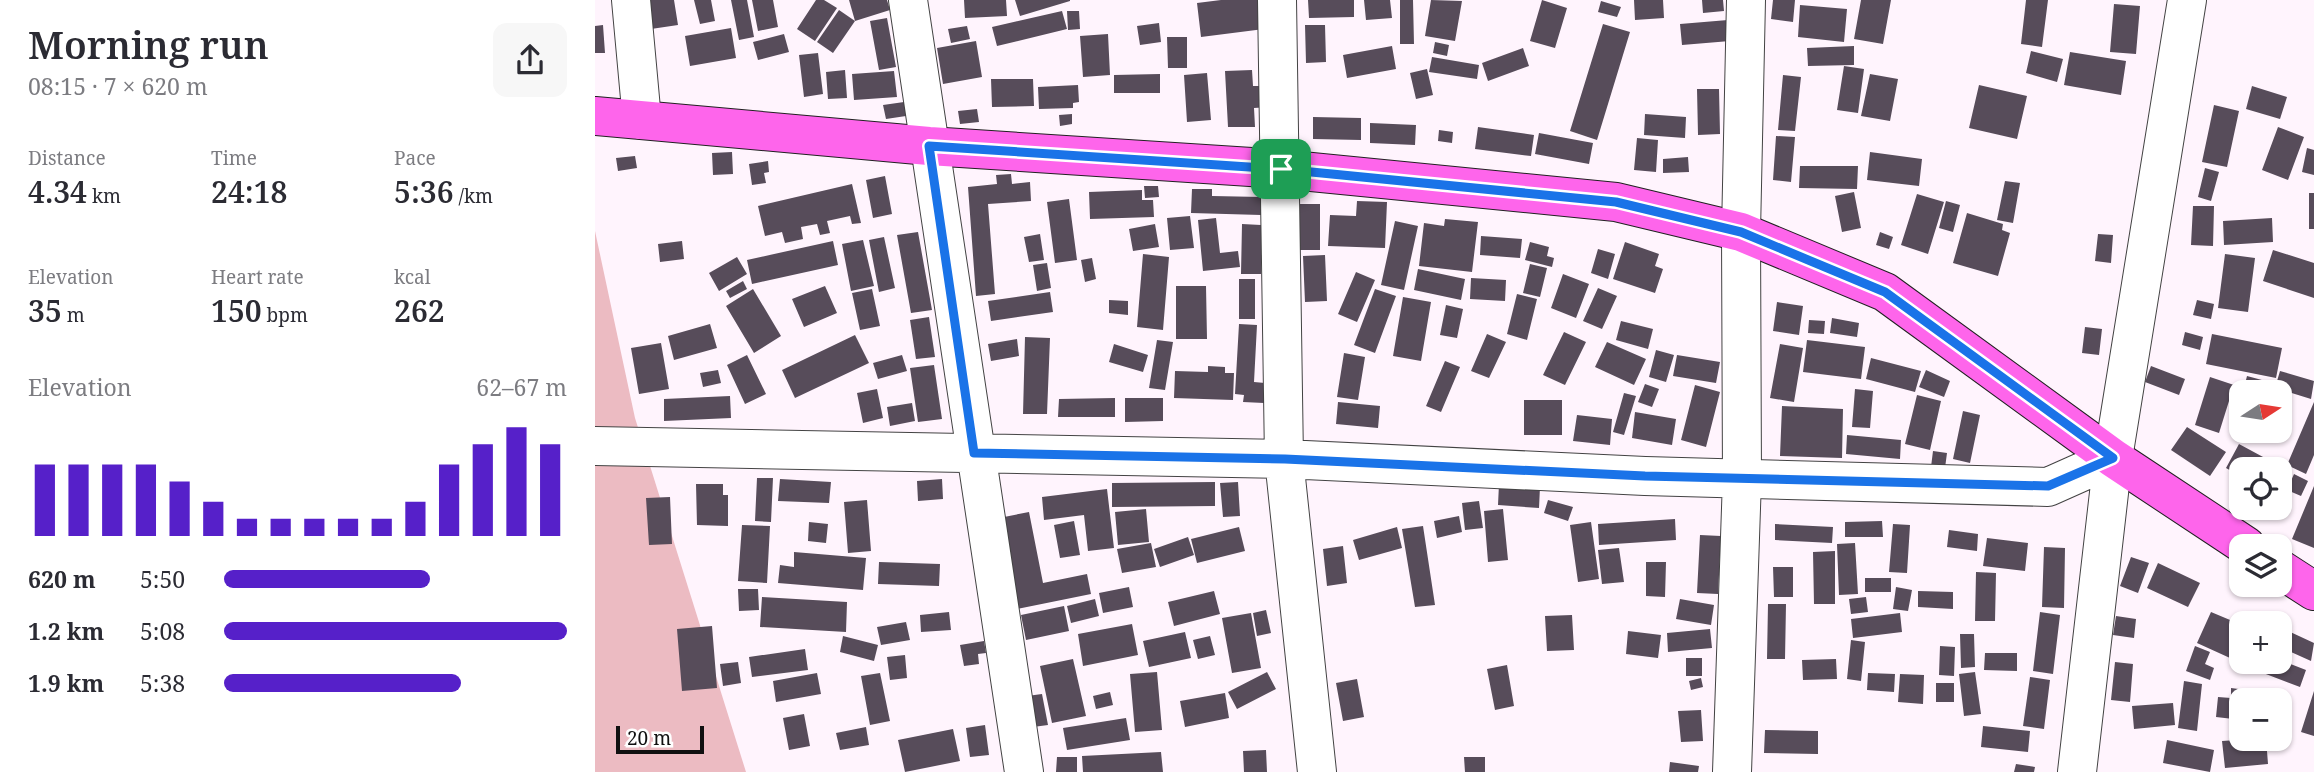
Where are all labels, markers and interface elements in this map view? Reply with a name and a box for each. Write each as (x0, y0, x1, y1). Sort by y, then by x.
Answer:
text: Morning run (28, 18, 269, 70)
button: share (493, 23, 567, 97)
text: 08:15 · 7 × 620 m (28, 70, 208, 102)
pin (1251, 139, 1311, 199)
text: Distance (28, 145, 106, 171)
text: Time (211, 145, 257, 171)
text: Pace (394, 145, 436, 171)
icon: arrive (1262, 150, 1300, 188)
text: 4.34 (28, 171, 87, 212)
text: 24:18 (211, 171, 287, 212)
text: 5:36 (394, 171, 454, 212)
text: km (87, 183, 121, 209)
text: /km (454, 183, 493, 209)
text: Elevation (28, 264, 114, 290)
text: Heart rate (211, 264, 304, 290)
text: kcal (394, 264, 431, 290)
text: 35 (28, 290, 62, 331)
text: 150 (211, 290, 262, 331)
text: 262 (394, 290, 445, 331)
text: m (62, 302, 85, 328)
text: bpm (262, 302, 308, 328)
text: Elevation (28, 371, 132, 403)
text: 62–67 m (476, 371, 567, 403)
north arrow (2229, 380, 2293, 443)
map controls (2229, 380, 2292, 751)
button: locate (2229, 457, 2292, 520)
button: layers (2229, 534, 2292, 597)
text: 620 m (28, 563, 96, 595)
text: 5:50 (140, 563, 185, 595)
button: + (2229, 611, 2292, 674)
text: 1.2 km (28, 615, 104, 647)
text: 5:08 (140, 615, 185, 647)
text: 1.9 km (28, 667, 104, 699)
text: 5:38 (140, 667, 185, 699)
button: − (2229, 688, 2292, 751)
scale bar (616, 723, 703, 755)
text: 20 m (627, 725, 671, 751)

